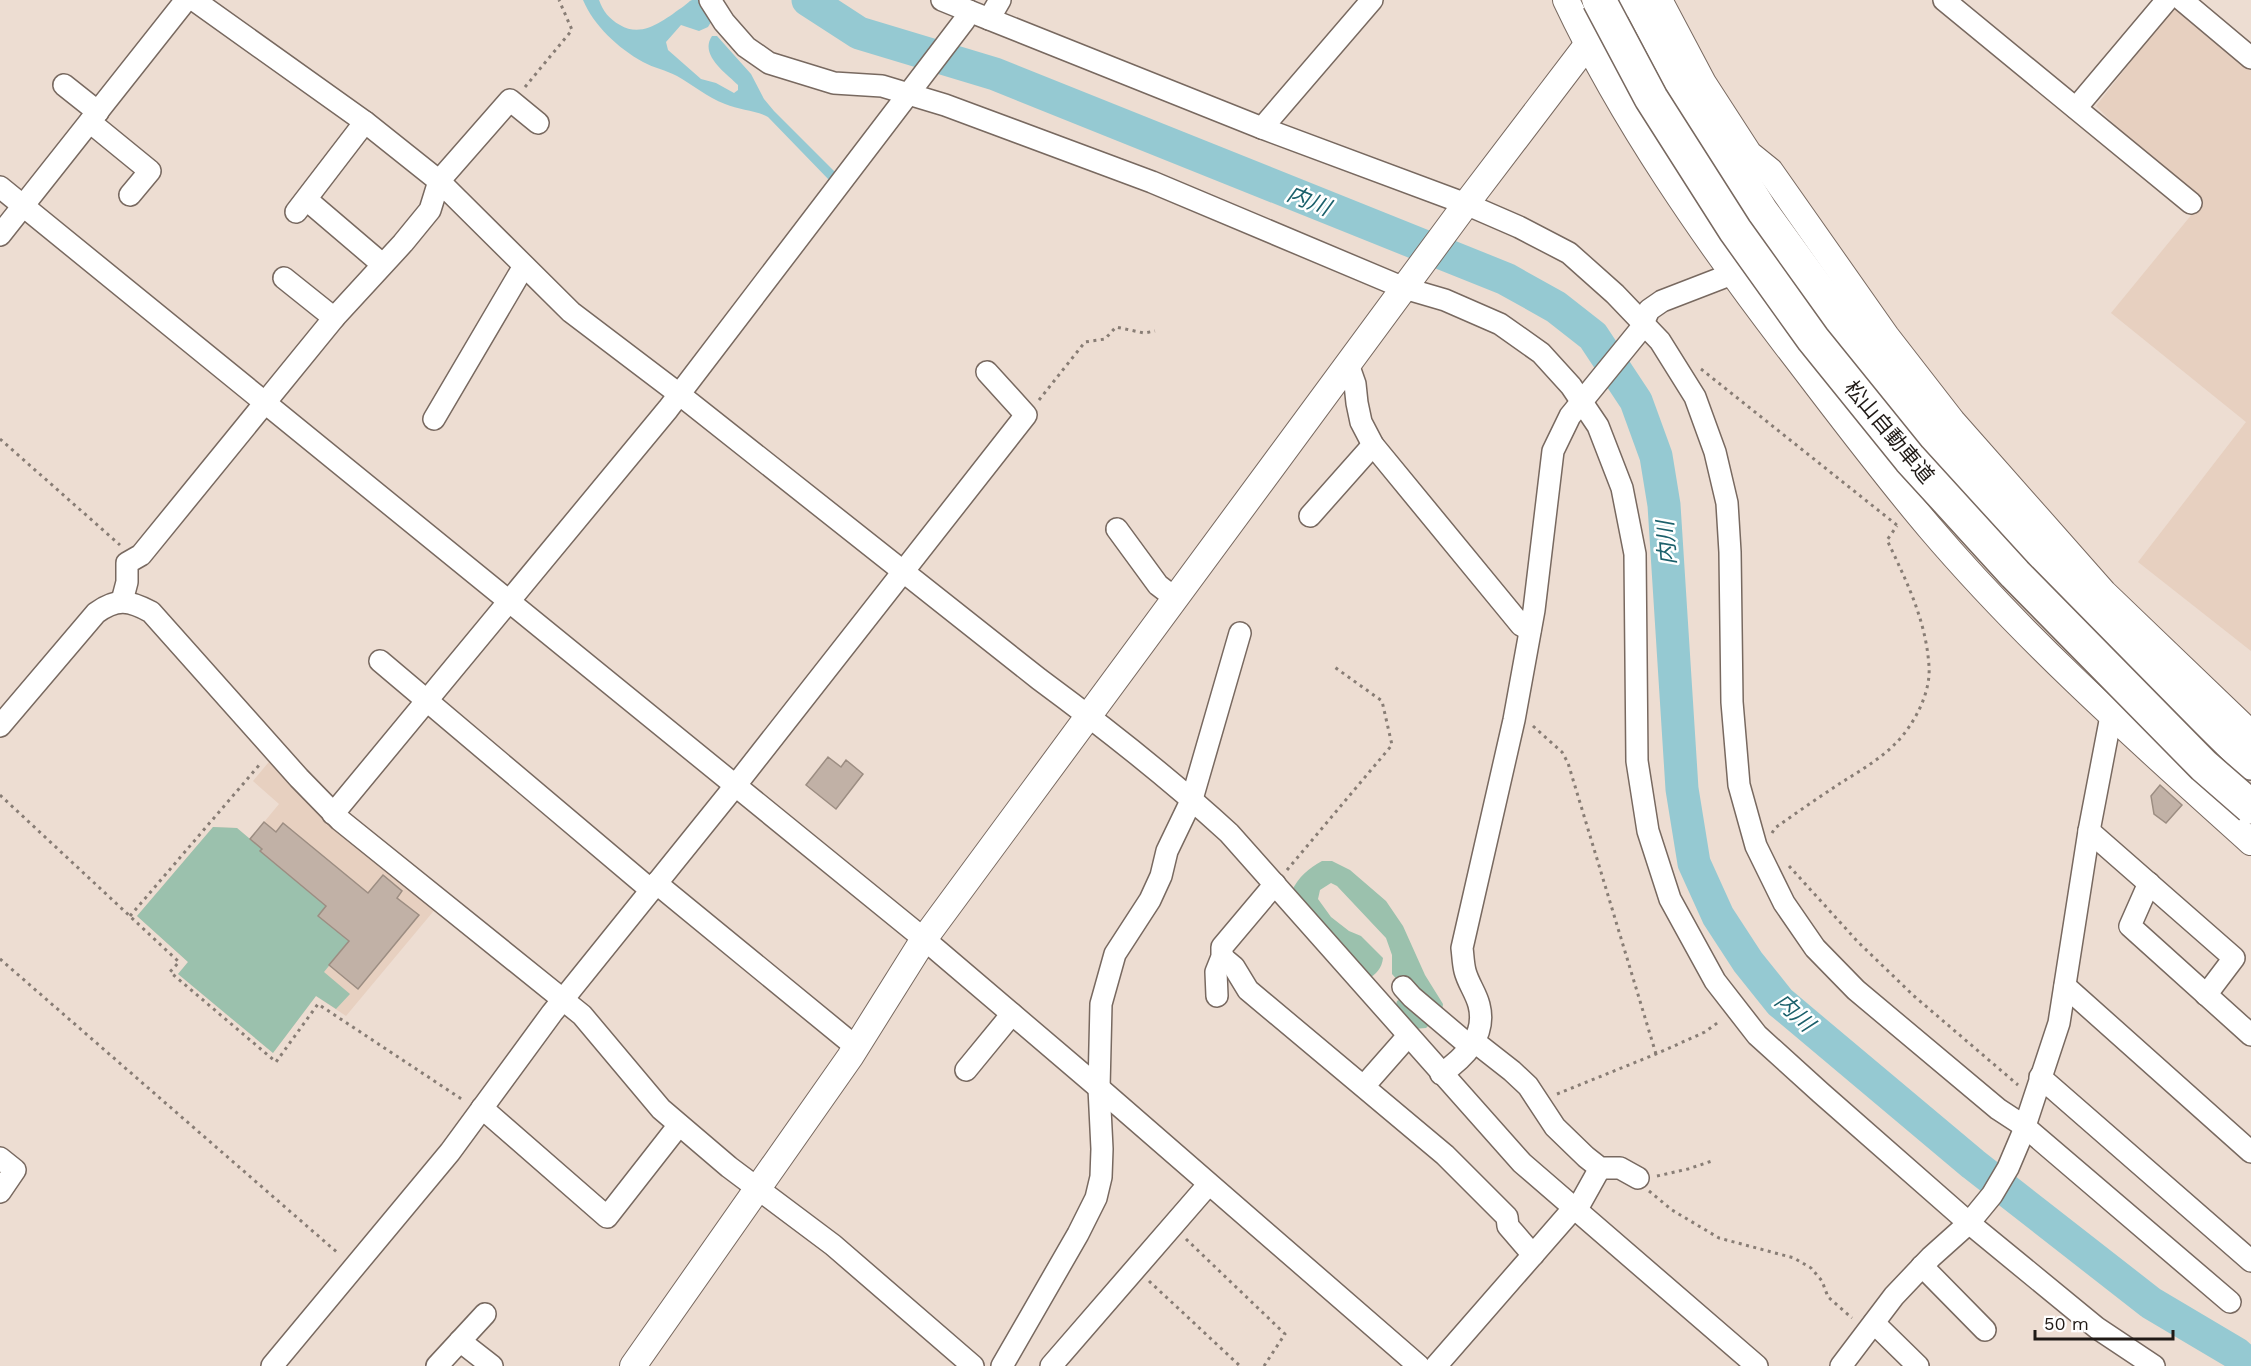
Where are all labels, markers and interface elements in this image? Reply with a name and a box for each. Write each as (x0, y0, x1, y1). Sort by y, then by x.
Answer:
water label: 内川 (1284, 181, 1336, 221)
street label: 松山自動車道 (1839, 375, 1939, 488)
water label: 内川 (1652, 518, 1681, 566)
water label: 内川 (1770, 988, 1821, 1038)
scale bar (2035, 1303, 2173, 1341)
text: 50 m (2044, 1313, 2089, 1334)

